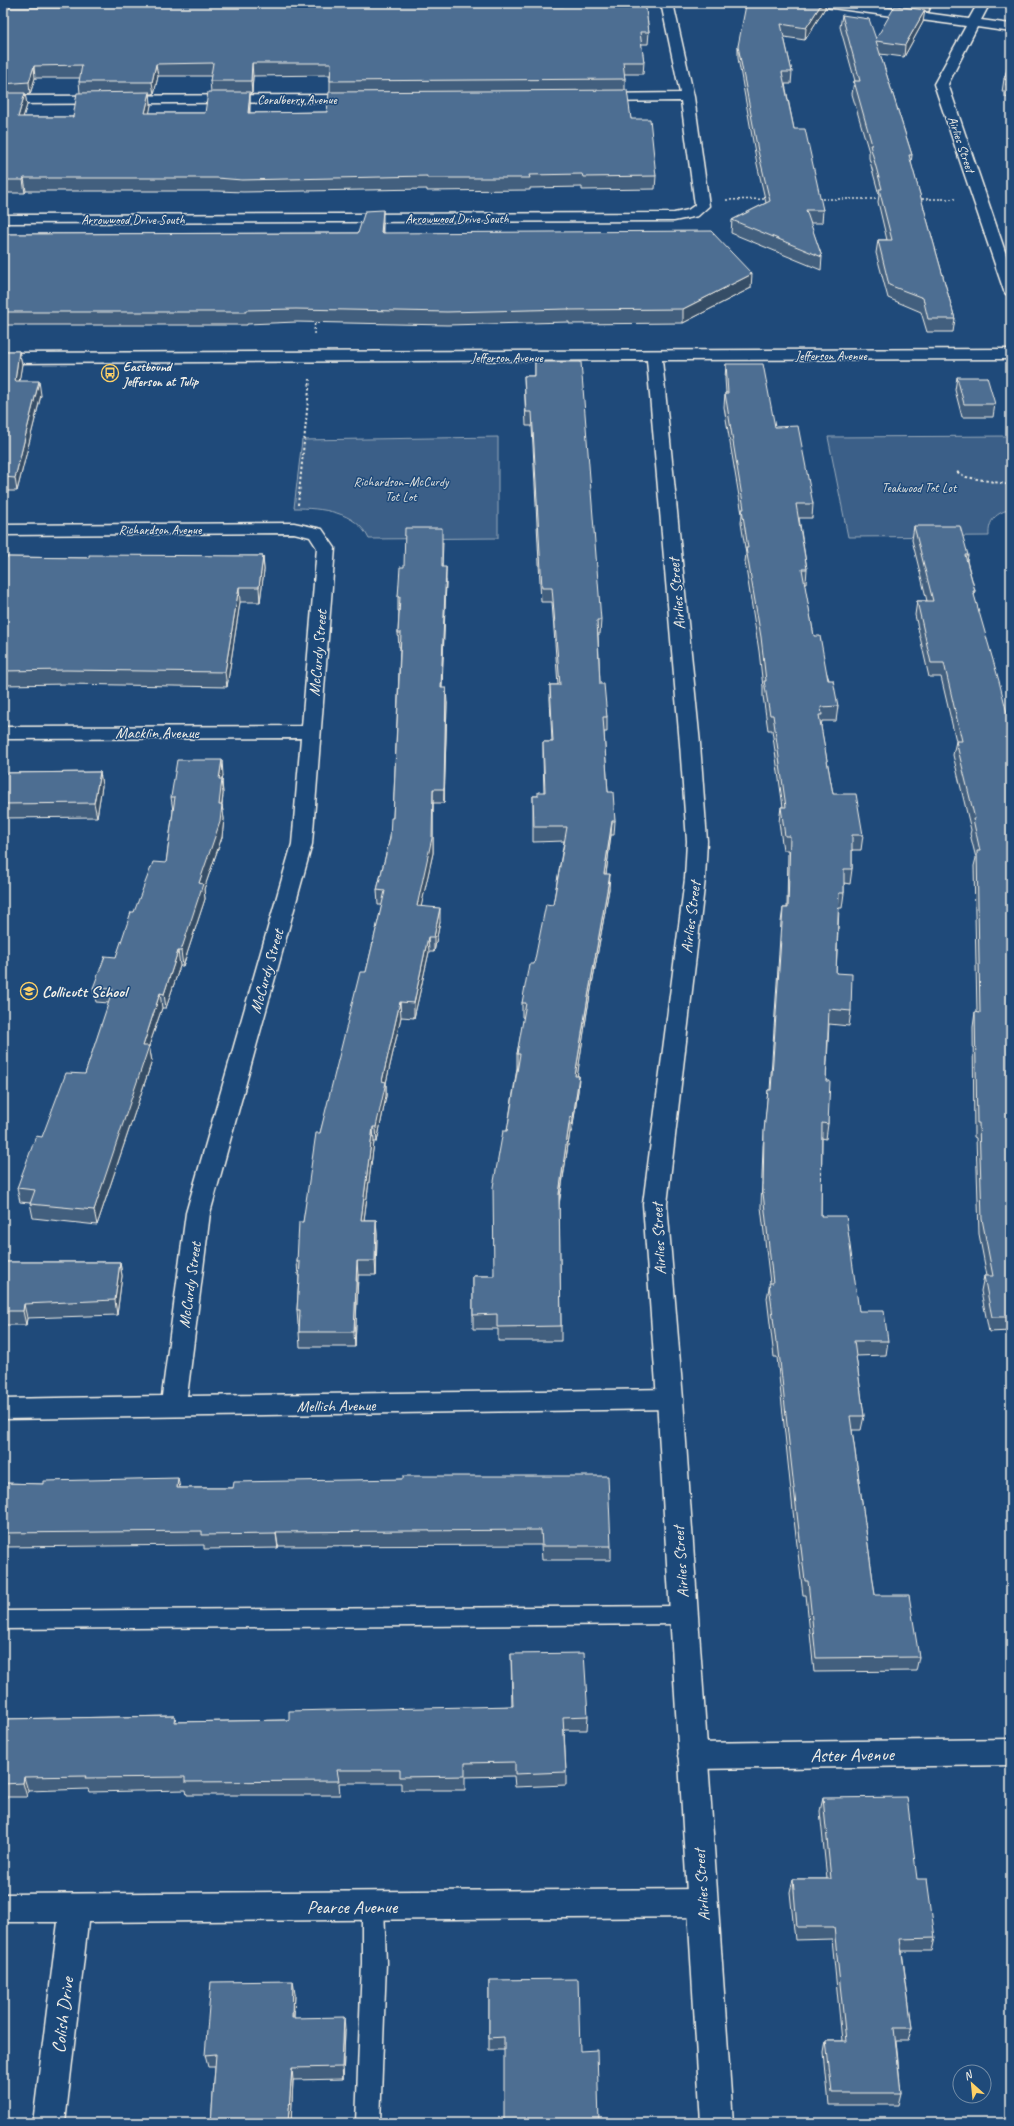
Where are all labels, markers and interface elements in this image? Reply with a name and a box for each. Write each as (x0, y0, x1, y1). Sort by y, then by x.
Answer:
street label: Coralberry Avenue (257, 92, 338, 108)
street label: Airlies Street (944, 114, 979, 176)
street label: Arrowwood Drive South (405, 211, 509, 227)
street label: Arrowwood Drive South (81, 212, 185, 228)
street label: Jefferson Avenue (794, 348, 867, 364)
street label: Jefferson Avenue (470, 350, 543, 366)
place label: Eastbound Jefferson at Tulip (122, 359, 199, 390)
bus stop icon: Eastbound Jefferson at Tulip (100, 363, 120, 383)
park label: Richardson–McCurdy Tot Lot (354, 474, 450, 505)
park label: Teakwood Tot Lot (882, 480, 958, 496)
street label: Richardson Avenue (119, 522, 202, 538)
street label: Airlies Street (664, 555, 690, 631)
street label: McCurdy Street (304, 607, 332, 697)
street label: Macklin Avenue (115, 723, 201, 743)
street label: Airlies Street (677, 878, 706, 954)
street label: McCurdy Street (245, 925, 289, 1016)
school or university icon: Collicutt School (19, 981, 39, 1001)
place label: Collicutt School (42, 982, 130, 1002)
street label: Airlies Street (647, 1200, 671, 1275)
street label: McCurdy Street (174, 1239, 206, 1329)
street label: Mellish Avenue (296, 1395, 377, 1417)
street label: Airlies Street (668, 1523, 693, 1598)
street label: Aster Avenue (810, 1742, 896, 1768)
street label: Airlies Street (689, 1846, 714, 1921)
street label: Pearce Avenue (307, 1895, 399, 1919)
street label: Colish Drive (46, 1974, 80, 2054)
north arrow (952, 2064, 992, 2104)
text: N (961, 2066, 976, 2083)

